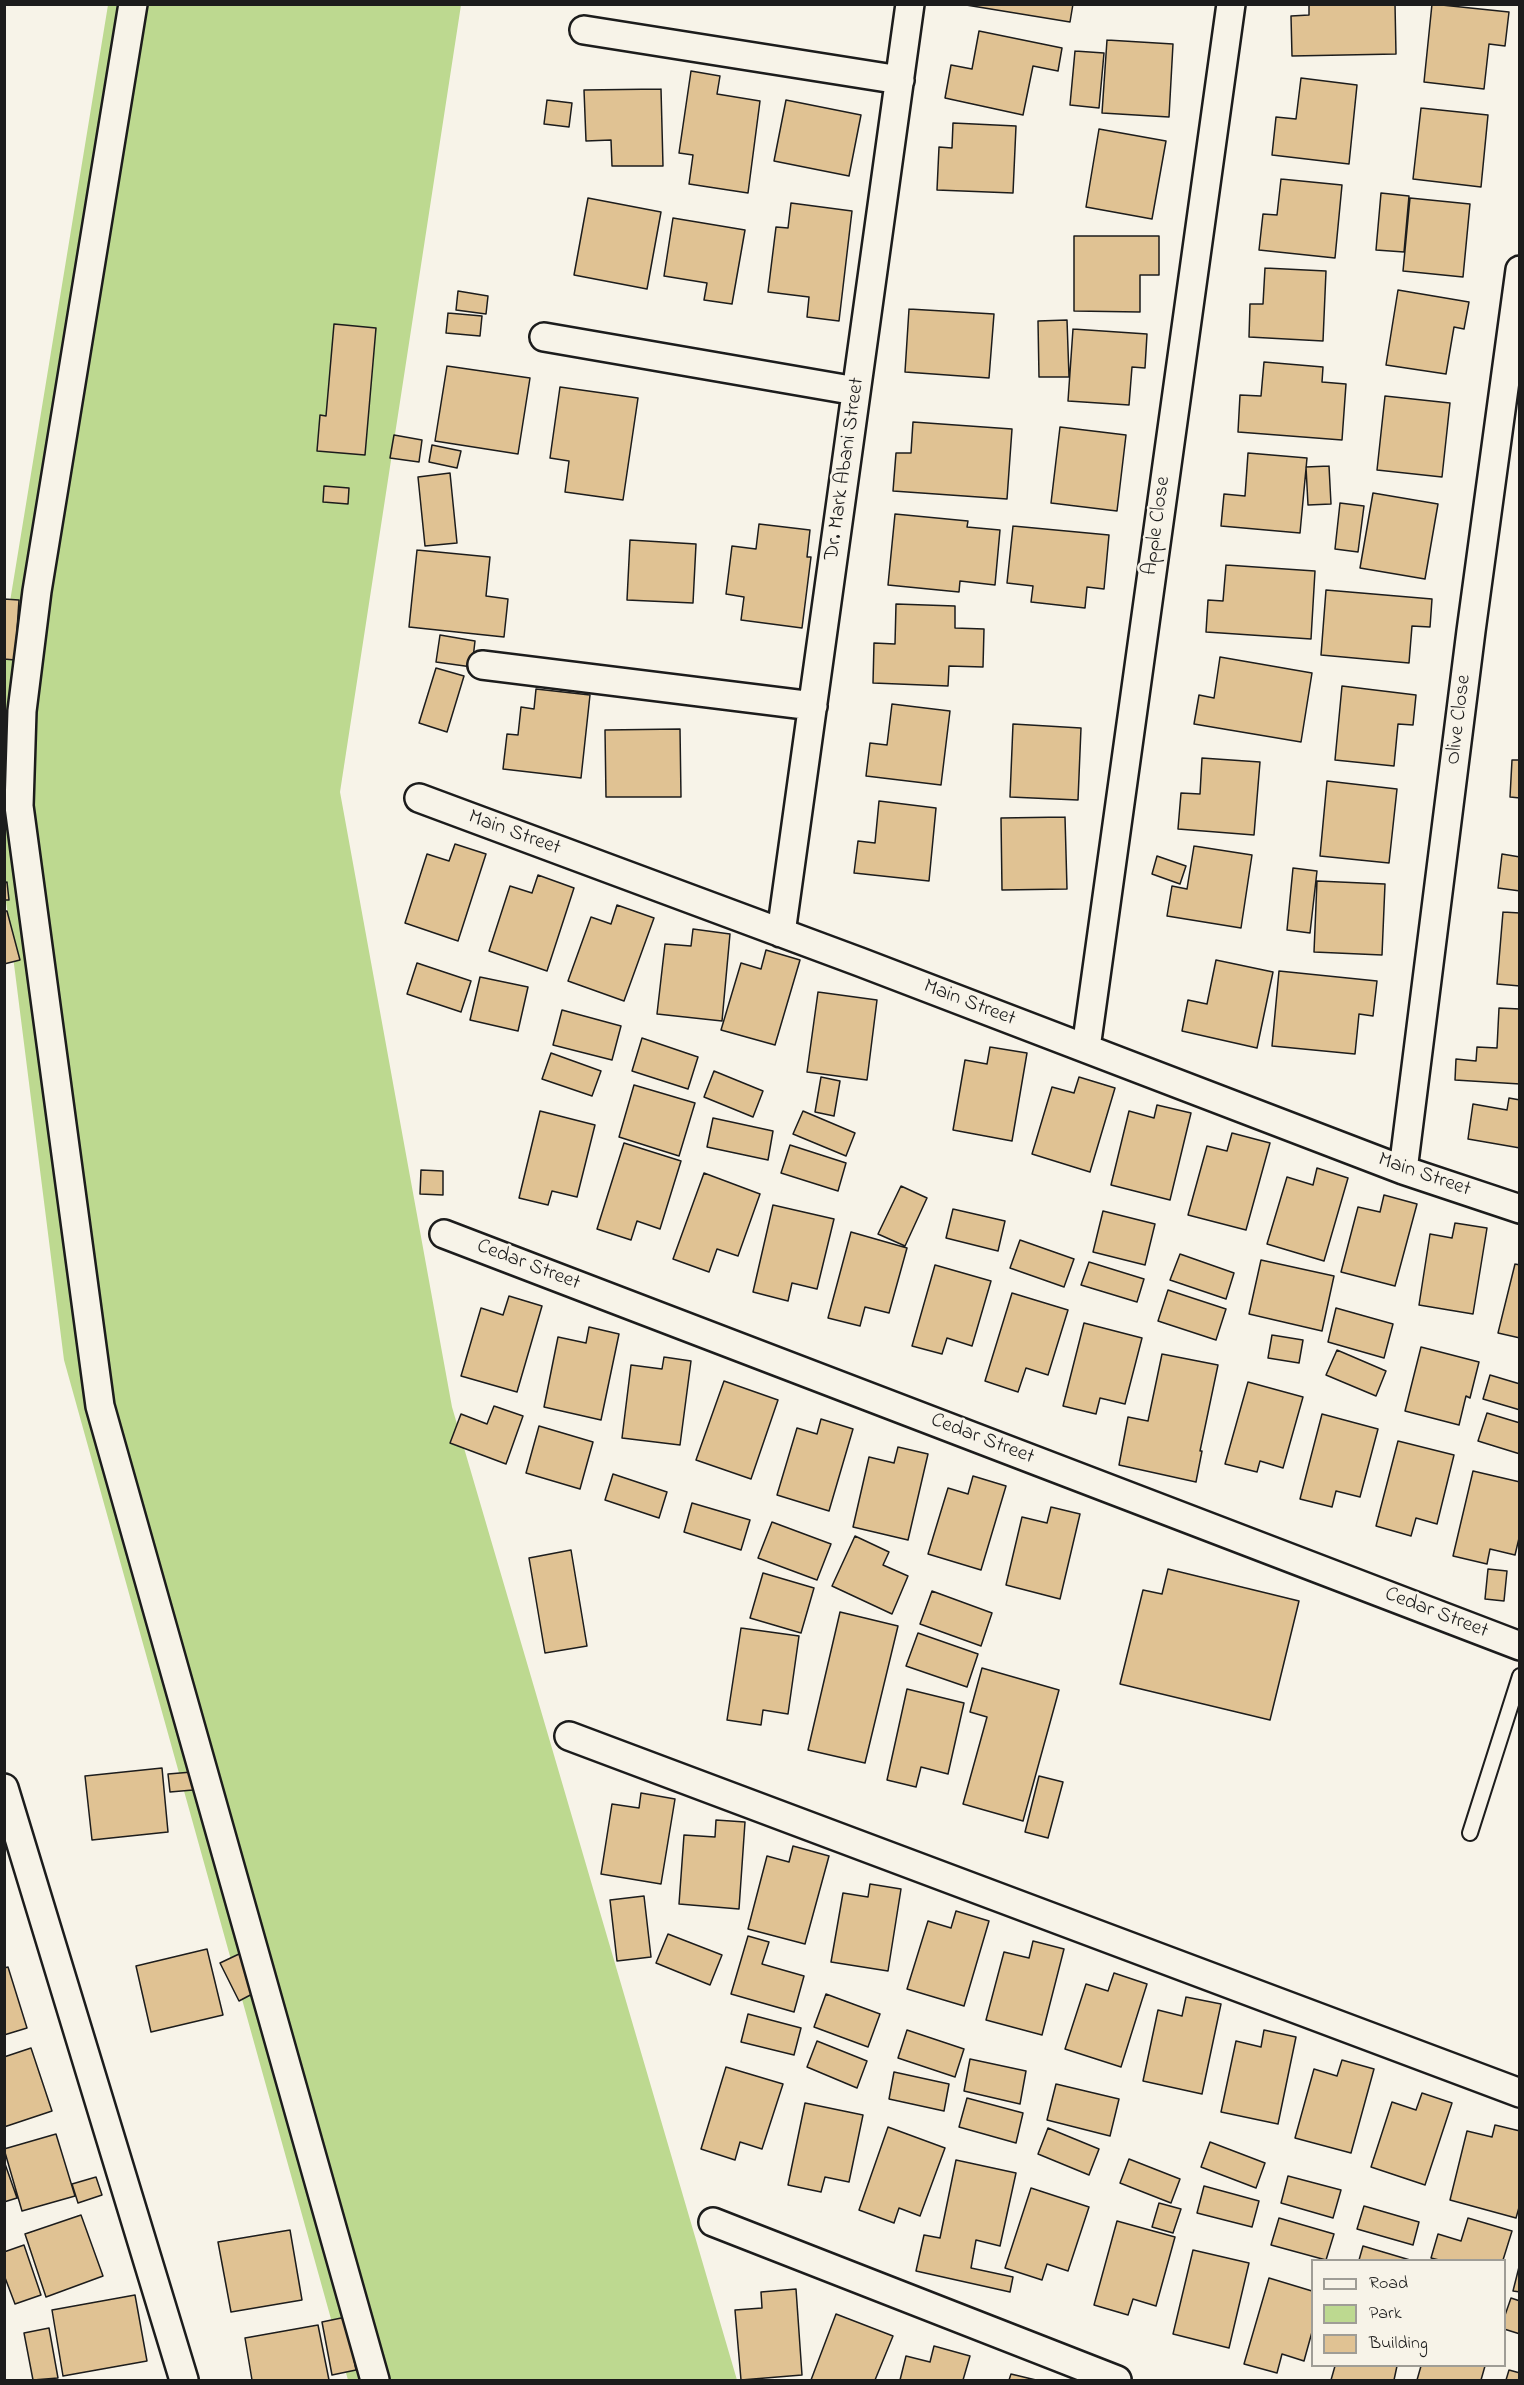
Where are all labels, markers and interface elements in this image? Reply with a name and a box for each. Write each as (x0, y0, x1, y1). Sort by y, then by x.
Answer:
street label: Dr. Mark Abani Street (821, 376, 871, 562)
street label: Apple Close (1139, 475, 1177, 577)
street label: Olive Close (1442, 674, 1478, 766)
street label: Main Street (464, 806, 564, 862)
street label: Main Street (919, 975, 1019, 1033)
street label: Main Street (1374, 1148, 1474, 1204)
street label: Cedar Street (473, 1235, 583, 1297)
street label: Cedar Street (927, 1409, 1037, 1471)
street label: Cedar Street (1381, 1583, 1491, 1645)
legend (1311, 2259, 1506, 2367)
text: Road (1369, 2271, 1408, 2297)
text: Park (1369, 2301, 1402, 2327)
text: Building (1369, 2331, 1428, 2357)

